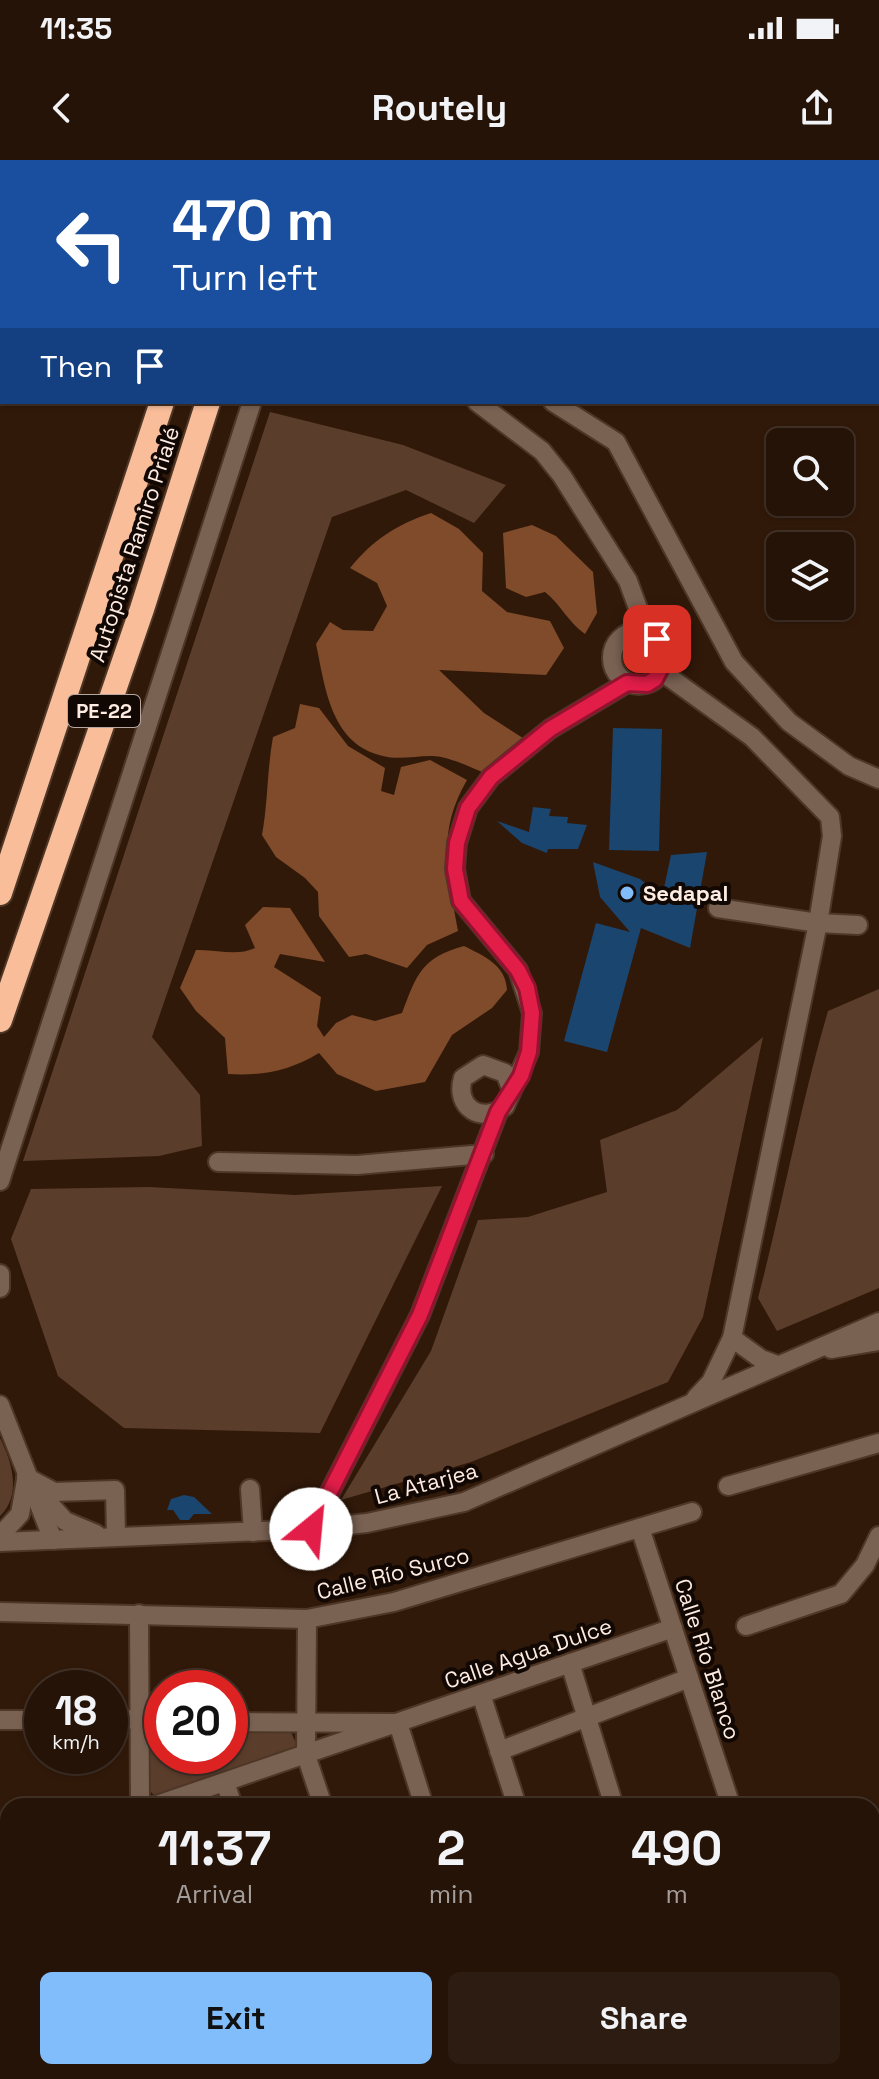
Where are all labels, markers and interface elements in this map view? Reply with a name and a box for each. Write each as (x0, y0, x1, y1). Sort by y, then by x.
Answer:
text: 11:35 (40, 9, 112, 48)
text: Routely (372, 85, 507, 131)
icon: back (40, 86, 84, 130)
icon: share (795, 86, 839, 130)
text: 470 m (172, 185, 334, 256)
icon: left (40, 192, 144, 296)
text: Turn left (172, 255, 319, 301)
icon: arrive (128, 344, 172, 388)
text: Then (40, 347, 112, 386)
street label: Autopista Ramiro Prialé (83, 423, 185, 665)
map controls (766, 428, 854, 620)
button: search (766, 428, 854, 516)
button: layers (766, 532, 854, 620)
pin (623, 605, 691, 673)
icon: arrive (635, 617, 679, 661)
road number: PE-22 (68, 695, 140, 727)
place label: Sedapal (643, 879, 728, 907)
marker: Sedapal (618, 884, 636, 902)
street label: La Atarjea (371, 1456, 481, 1510)
position arrow (269, 1487, 353, 1571)
street label: Calle Río Surco (314, 1541, 472, 1605)
street label: Calle Río Blanco (669, 1575, 747, 1743)
street label: Calle Agua Dulce (441, 1611, 615, 1695)
speed limit sign: 20 (144, 1670, 248, 1774)
text: 18 (55, 1686, 97, 1737)
text: km/h (52, 1729, 100, 1755)
text: 11:37 (158, 1818, 271, 1879)
text: 2 (437, 1818, 465, 1879)
text: 490 (631, 1818, 722, 1879)
text: Arrival (176, 1877, 253, 1911)
text: min (429, 1877, 473, 1911)
text: m (665, 1877, 688, 1911)
button: Exit (40, 1972, 432, 2064)
button: Share (448, 1972, 840, 2064)

